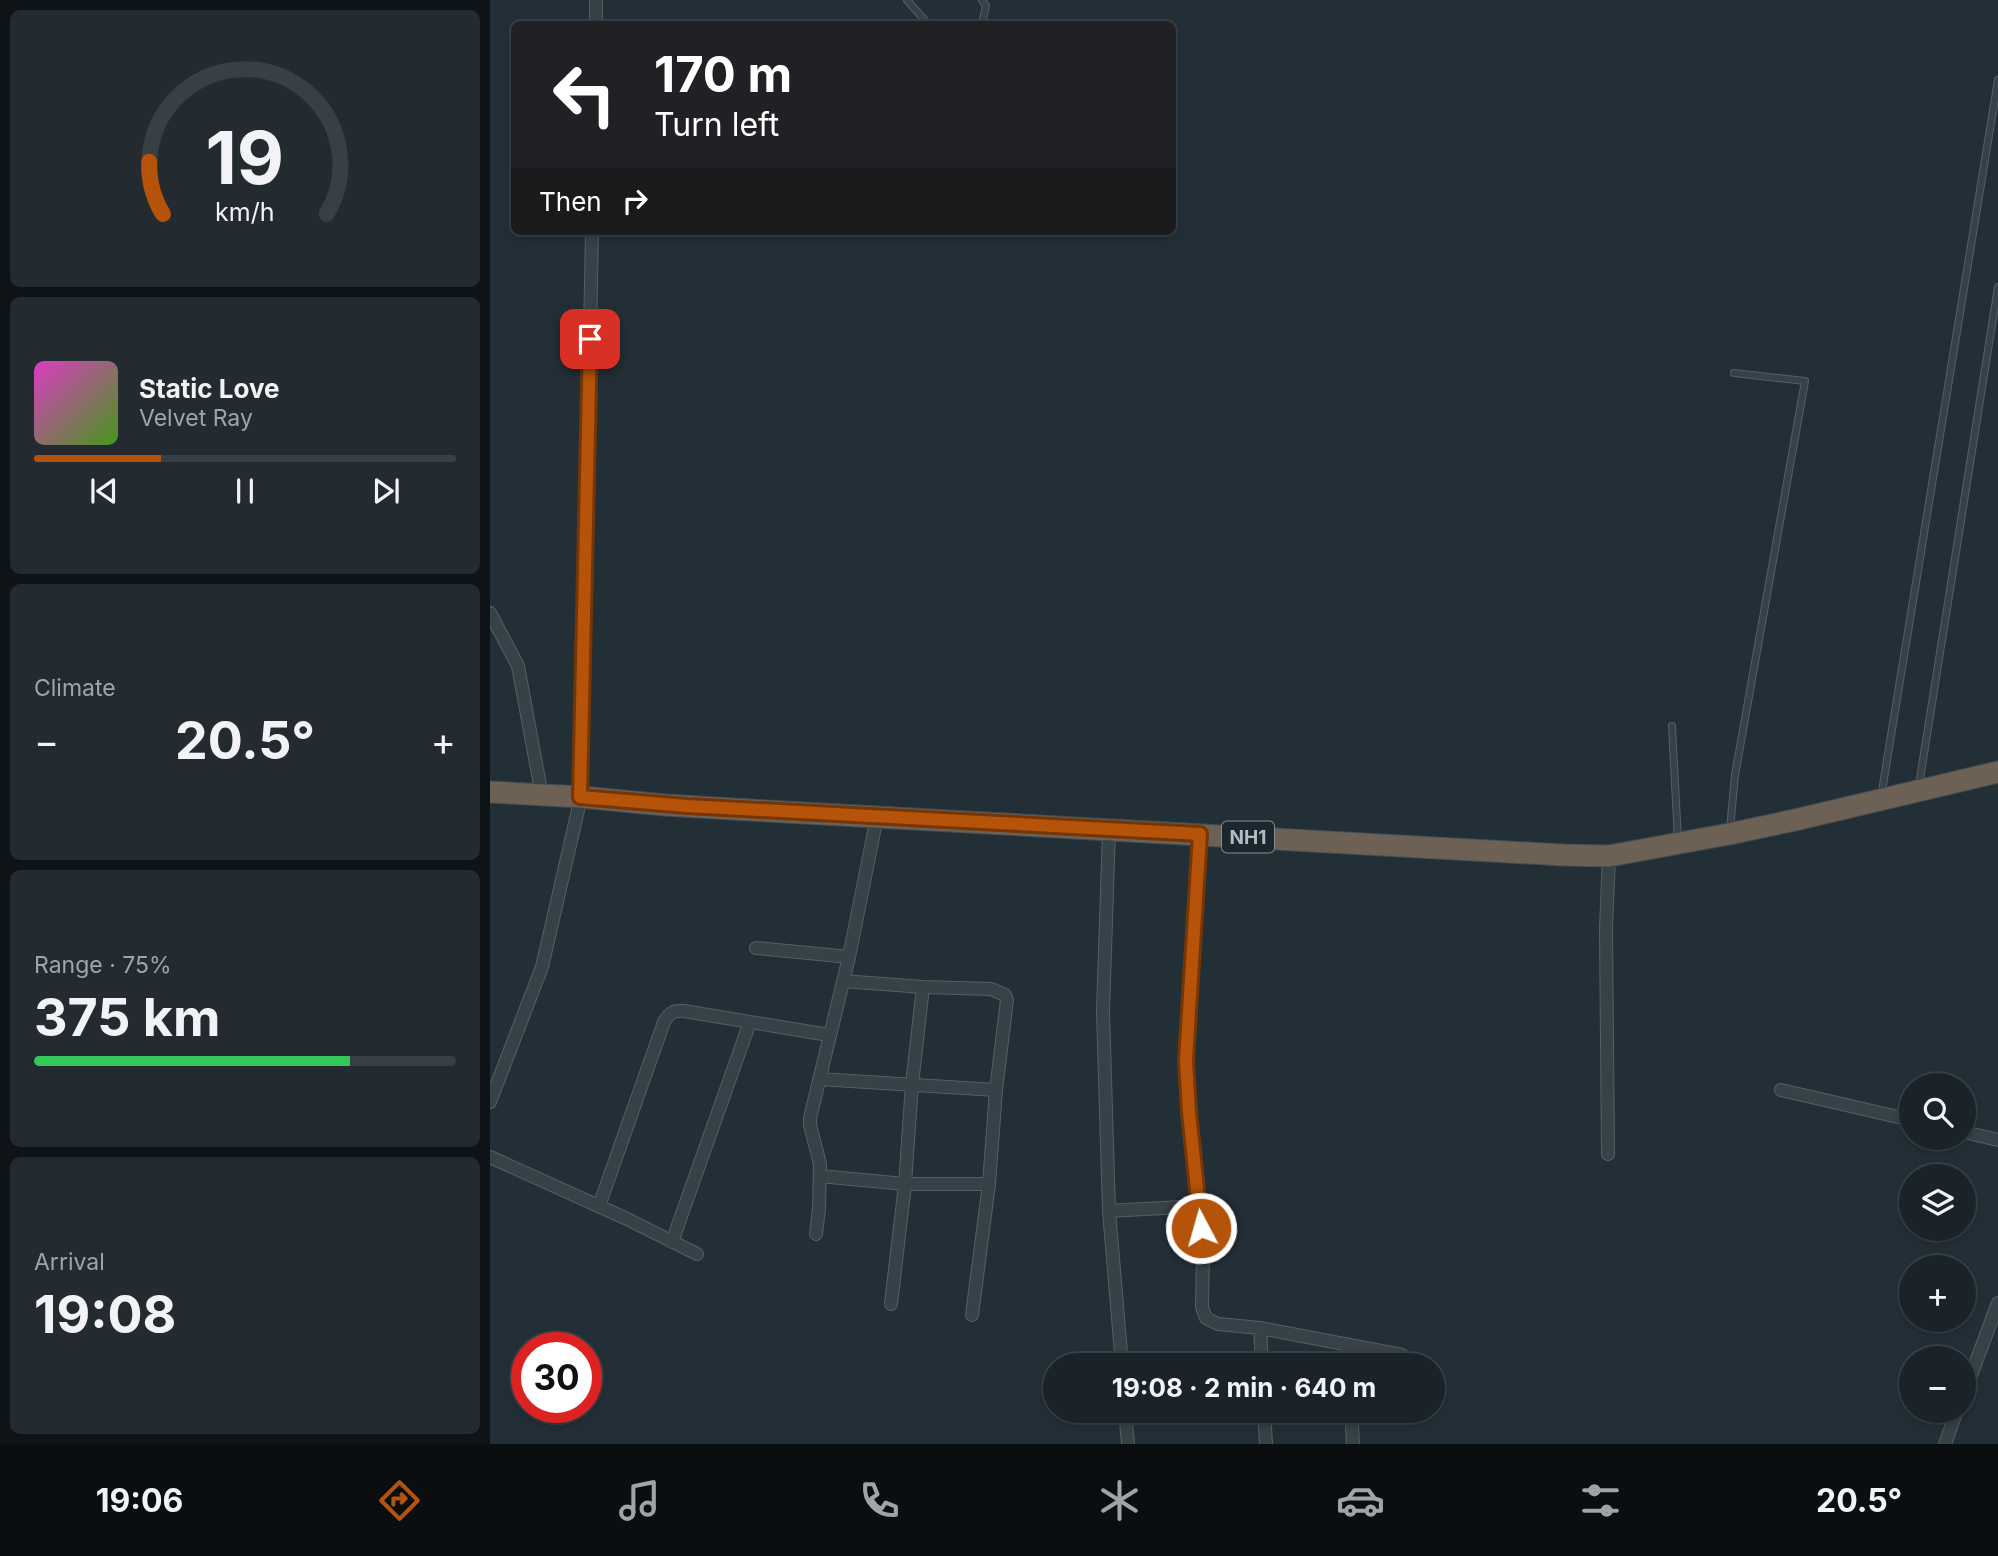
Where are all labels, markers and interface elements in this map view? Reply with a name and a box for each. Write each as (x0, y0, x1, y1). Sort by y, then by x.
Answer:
text: 170 m (654, 45, 792, 104)
icon: left (539, 49, 630, 140)
text: Turn left (654, 105, 779, 144)
text: 19 (206, 114, 284, 203)
icon: right (616, 182, 654, 220)
text: Then (539, 186, 602, 217)
text: km/h (215, 197, 275, 227)
pin (560, 309, 620, 369)
icon: arrive (571, 320, 609, 358)
text: Static Love (139, 373, 280, 404)
text: Velvet Ray (139, 404, 253, 432)
icon: previous (85, 472, 123, 510)
icon: pause (226, 472, 264, 510)
icon: next (367, 472, 405, 510)
text: Climate (34, 674, 116, 702)
text: 20.5° (175, 709, 315, 772)
text: − (34, 718, 59, 764)
text: + (431, 718, 456, 764)
road number: NH1 (1222, 822, 1274, 852)
text: Range · 75% (34, 951, 172, 979)
text: 375 km (34, 986, 220, 1049)
map controls (1899, 1073, 1976, 1423)
button: search (1899, 1073, 1976, 1150)
button: layers (1899, 1164, 1976, 1241)
position arrow (1164, 1191, 1238, 1265)
text: Arrival (34, 1248, 105, 1276)
button: + (1899, 1255, 1976, 1332)
text: 19:08 (34, 1283, 176, 1346)
speed limit sign: 30 (511, 1332, 602, 1423)
button: − (1899, 1346, 1976, 1423)
text: 19:08 · 2 min · 640 m (1112, 1372, 1376, 1403)
icon: directions (375, 1476, 424, 1525)
icon: music (615, 1476, 664, 1525)
icon: phone (855, 1476, 904, 1525)
icon: climate (1095, 1476, 1144, 1525)
icon: car (1336, 1476, 1385, 1525)
icon: filters (1576, 1476, 1625, 1525)
text: 19:06 (96, 1481, 183, 1520)
text: 20.5° (1816, 1481, 1902, 1520)

